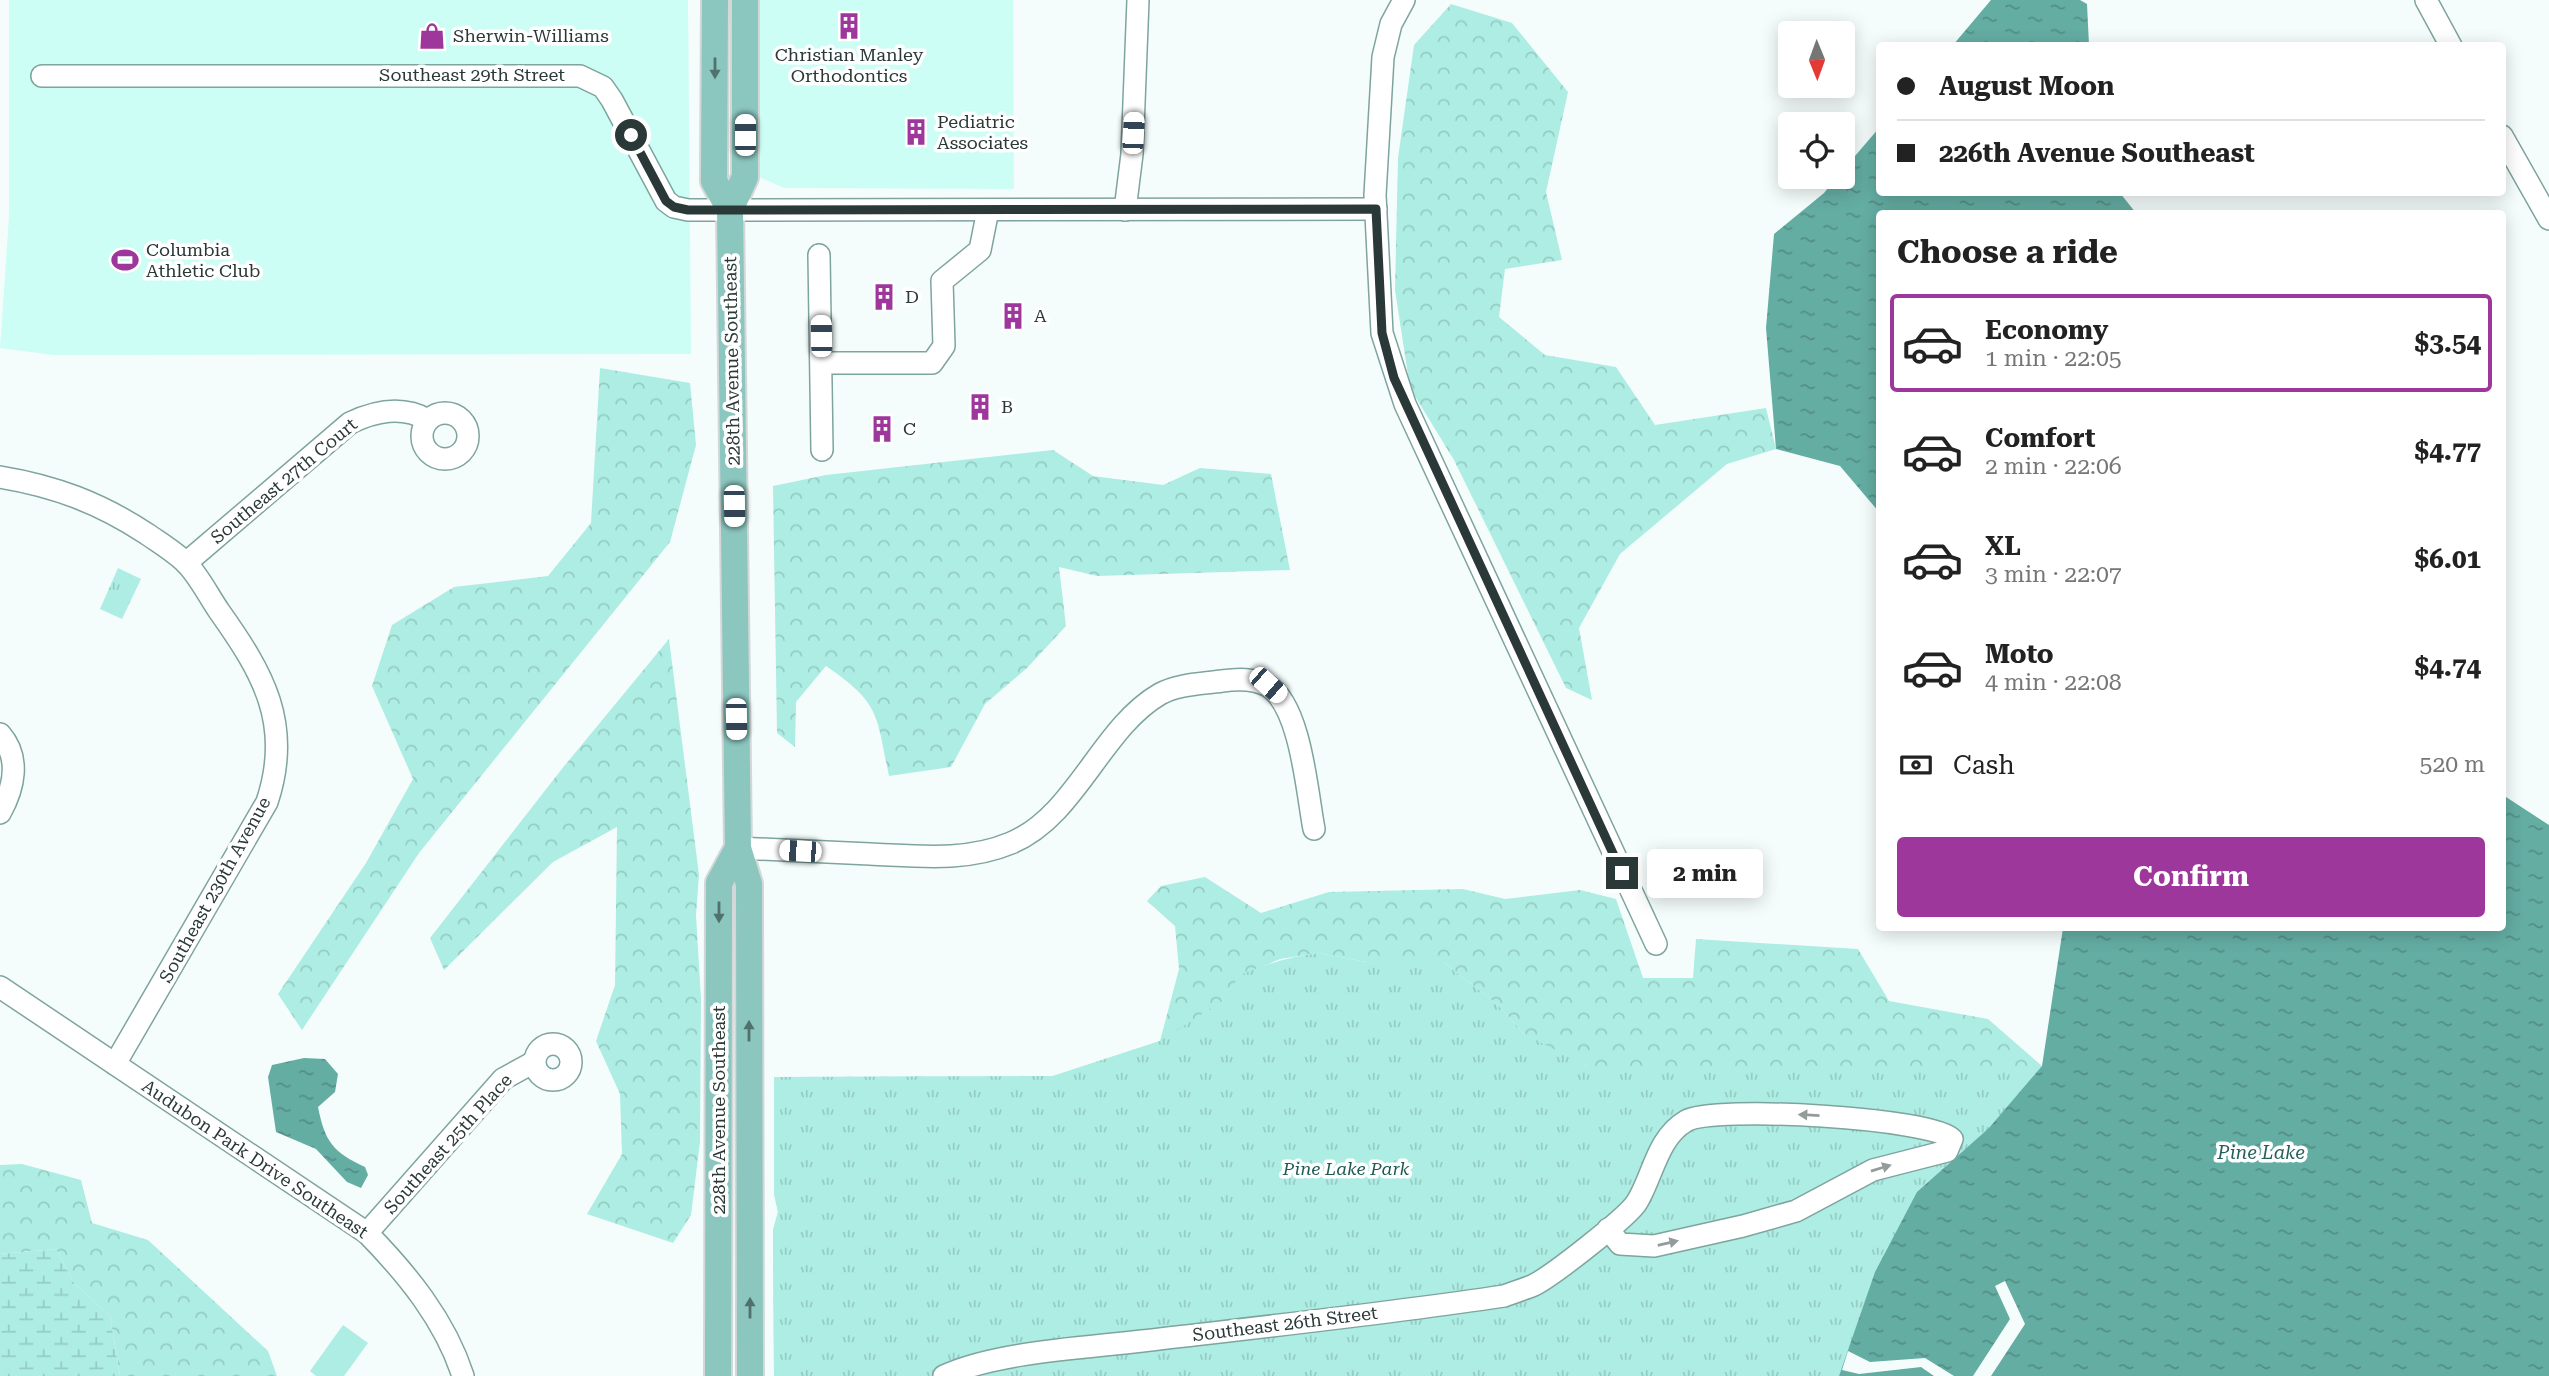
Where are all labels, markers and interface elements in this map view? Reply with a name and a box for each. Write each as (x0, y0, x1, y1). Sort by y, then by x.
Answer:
building icon: Christian Manley Orthodontics (834, 11, 864, 41)
shop icon: Sherwin-Williams (417, 21, 447, 51)
north arrow (1778, 21, 1855, 98)
map controls (1778, 21, 1855, 189)
place label: Sherwin-Williams (453, 25, 609, 46)
place label: Christian Manley Orthodontics (775, 44, 924, 86)
one-way arrow (709, 57, 721, 79)
street label: Southeast 29th Street (379, 64, 565, 85)
text: August Moon (1939, 71, 2115, 101)
place label: Pediatric Associates (937, 111, 1028, 153)
car (1122, 111, 1145, 155)
button: locate (1778, 112, 1855, 189)
car (735, 114, 756, 156)
building icon: Pediatric Associates (901, 117, 931, 147)
route start (615, 119, 647, 151)
text: 226th Avenue Southeast (1939, 138, 2255, 168)
text: Choose a ride (1897, 233, 2118, 271)
place label: Columbia Athletic Club (146, 239, 260, 281)
sports icon: Columbia Athletic Club (110, 245, 140, 275)
street label: 228th Avenue Southeast (719, 256, 744, 466)
building icon: D (869, 282, 899, 312)
place label: D (905, 286, 919, 307)
building icon: A (998, 301, 1028, 331)
place label: A (1034, 305, 1047, 326)
icon: car (1901, 312, 1964, 375)
car (811, 315, 832, 357)
text: Economy (1985, 315, 2108, 345)
text: $3.54 (2415, 328, 2481, 358)
text: 1 min · 22:05 (1985, 345, 2122, 372)
building icon: B (965, 392, 995, 422)
place label: B (1001, 396, 1013, 417)
street label: Southeast 27th Court (206, 413, 361, 548)
building icon: C (867, 414, 897, 444)
place label: C (903, 418, 916, 439)
icon: car (1901, 420, 1964, 483)
text: Comfort (1985, 423, 2095, 453)
text: $4.77 (2415, 436, 2481, 466)
text: 2 min · 22:06 (1985, 453, 2122, 480)
car (724, 485, 745, 527)
icon: car (1901, 528, 1964, 591)
text: XL (1985, 531, 2021, 561)
text: $6.01 (2415, 544, 2481, 574)
text: 3 min · 22:07 (1985, 561, 2122, 588)
icon: car (1901, 636, 1964, 699)
text: Moto (1985, 639, 2054, 669)
text: $4.74 (2415, 652, 2481, 682)
car (1246, 663, 1291, 707)
text: 4 min · 22:08 (1985, 669, 2122, 696)
car (726, 698, 747, 740)
icon: cash (1897, 746, 1935, 784)
text: Cash (1953, 750, 2015, 780)
text: 520 m (2420, 751, 2485, 778)
street label: Southeast 230th Avenue (155, 793, 274, 986)
button: Confirm (1897, 837, 2485, 917)
car (779, 839, 822, 863)
callout: 2 min (1646, 848, 1762, 898)
route end (1606, 857, 1638, 889)
text: 2 min (1673, 860, 1737, 887)
one-way arrow (713, 901, 725, 923)
street label: 228th Avenue Southeast (708, 1005, 729, 1215)
one-way arrow (743, 1020, 755, 1042)
street label: Southeast 25th Place (379, 1069, 516, 1218)
street label: Audubon Park Drive Southeast (138, 1075, 372, 1242)
one-way arrow (1797, 1110, 1819, 1121)
water label: Pine Lake (2216, 1141, 2305, 1164)
park label: Pine Lake Park (1282, 1158, 1410, 1179)
one-way arrow (1871, 1163, 1892, 1173)
one-way arrow (1657, 1237, 1679, 1248)
one-way arrow (744, 1297, 756, 1319)
street label: Southeast 26th Street (1191, 1302, 1379, 1345)

